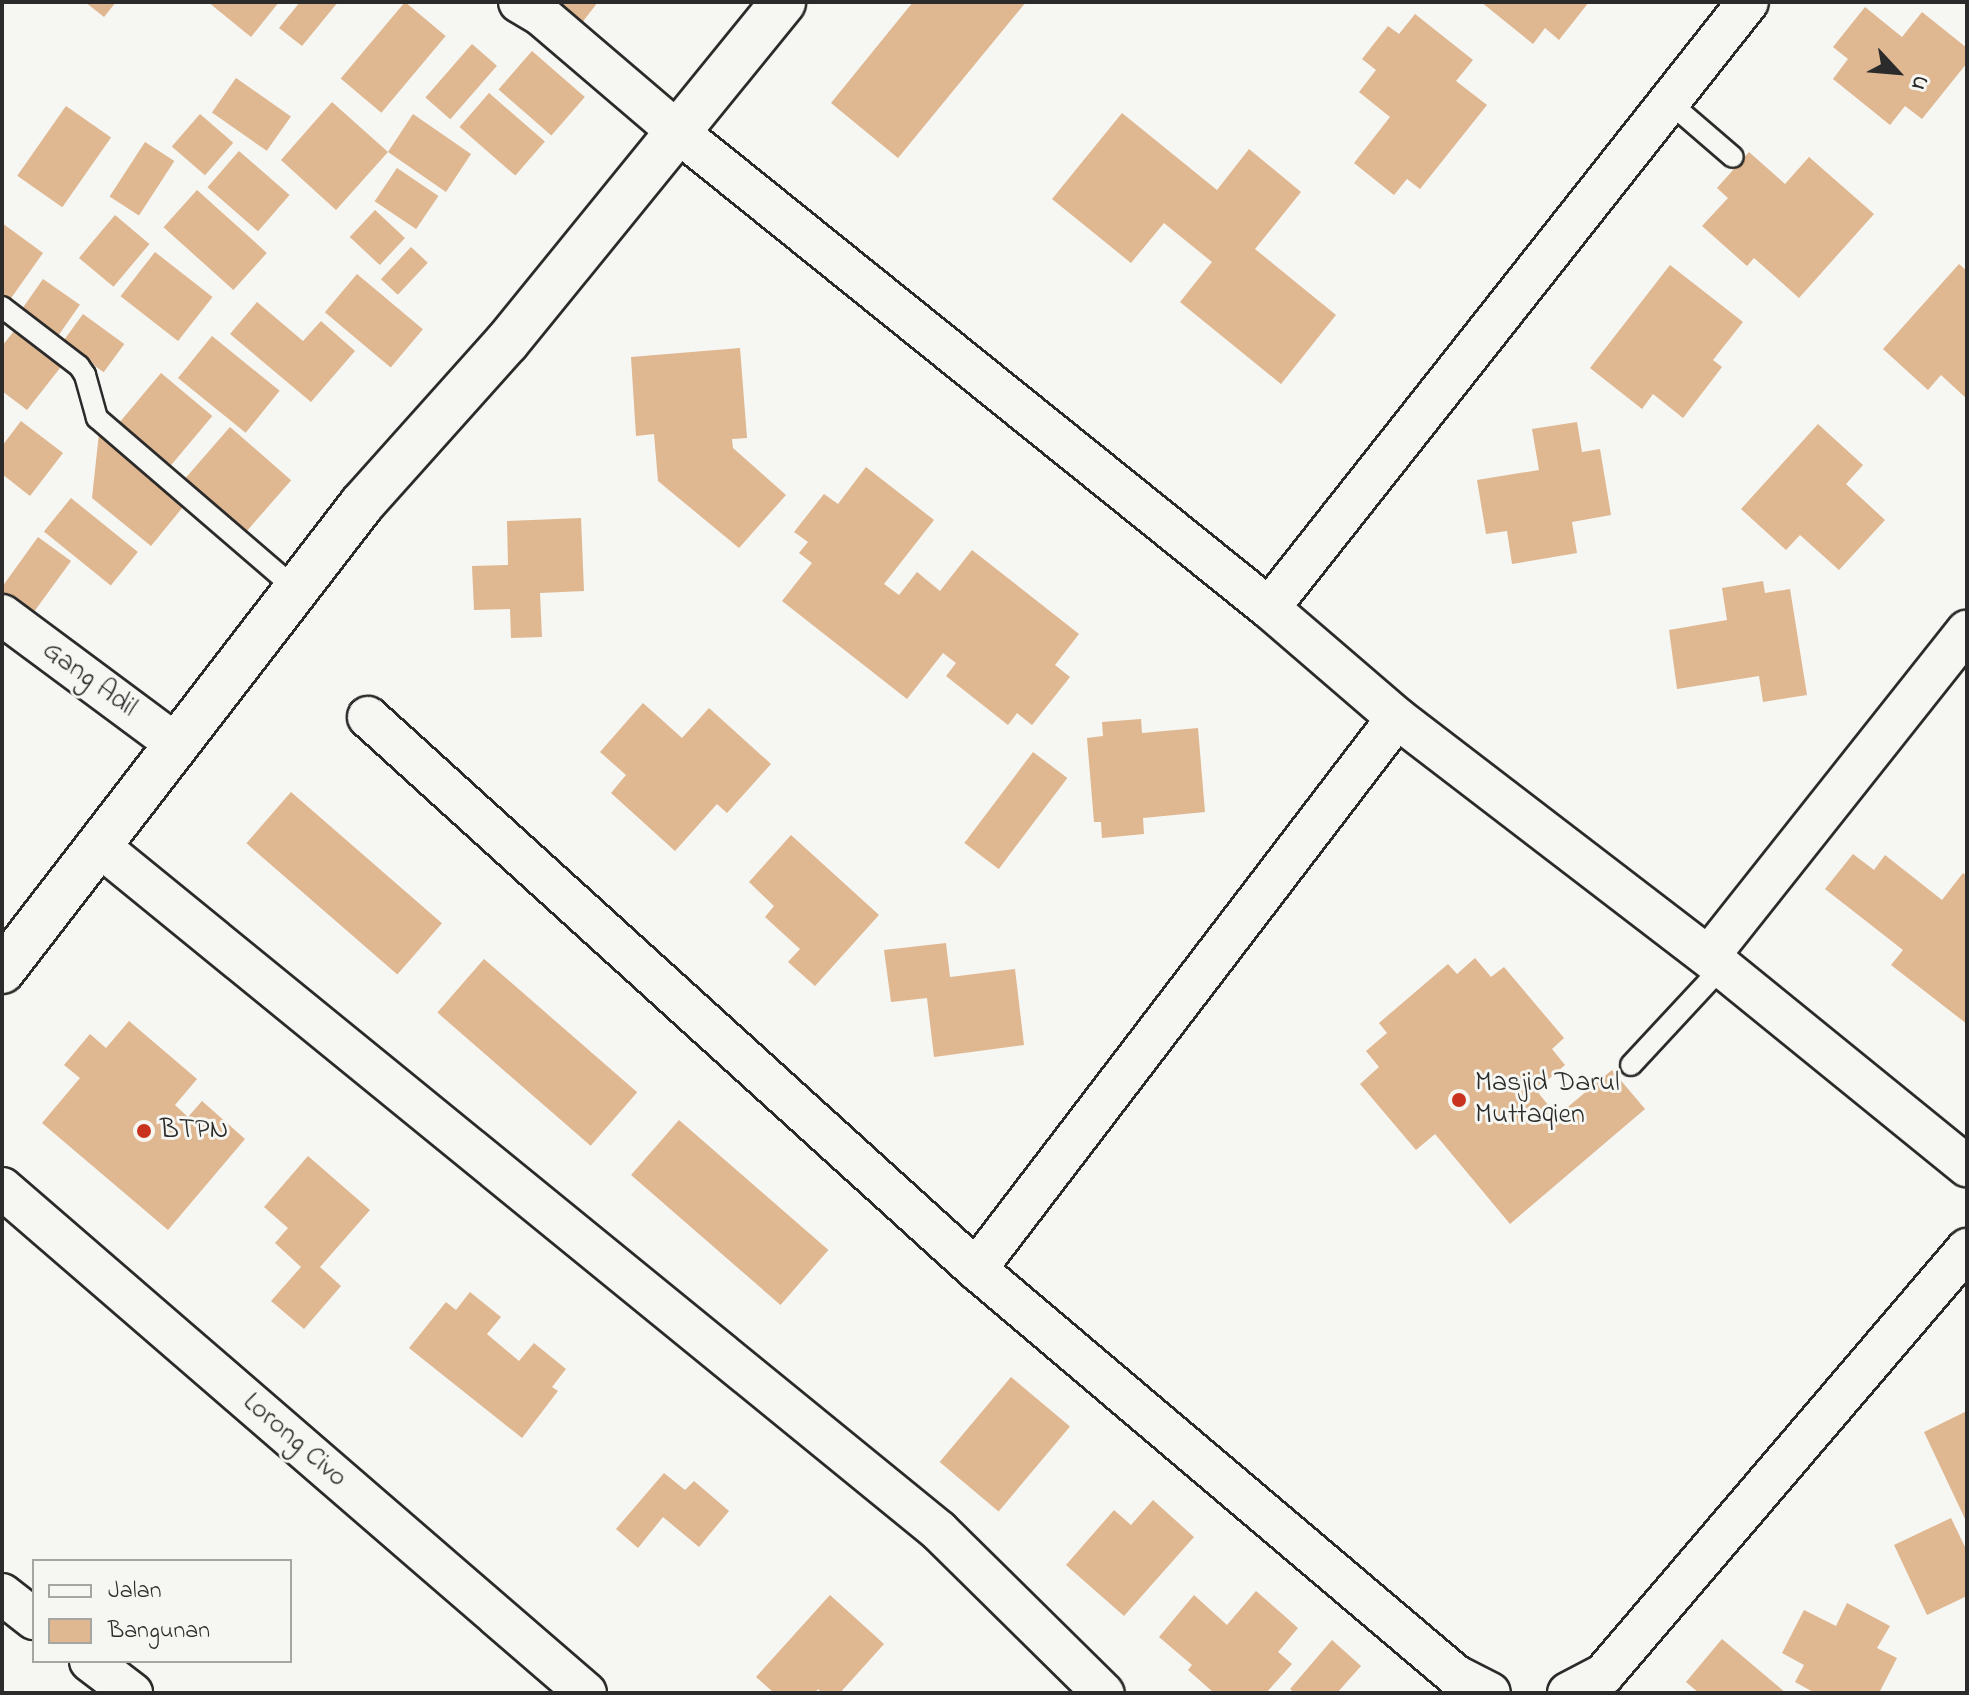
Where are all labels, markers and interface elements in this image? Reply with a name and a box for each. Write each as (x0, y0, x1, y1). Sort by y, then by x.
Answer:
north arrow (1857, 32, 1937, 112)
text: U (1901, 69, 1936, 96)
street label: Gang Adil (35, 634, 143, 726)
place label: Masjid Darul Muttaqien (1475, 1067, 1620, 1133)
marker: Masjid Darul Muttaqien (1450, 1091, 1468, 1109)
place label: BTPN (160, 1114, 228, 1148)
marker: BTPN (135, 1122, 153, 1140)
street label: Lorong Civo (235, 1387, 353, 1495)
legend (32, 1559, 292, 1663)
text: Jalan (108, 1574, 162, 1609)
text: Bangunan (108, 1614, 210, 1649)

